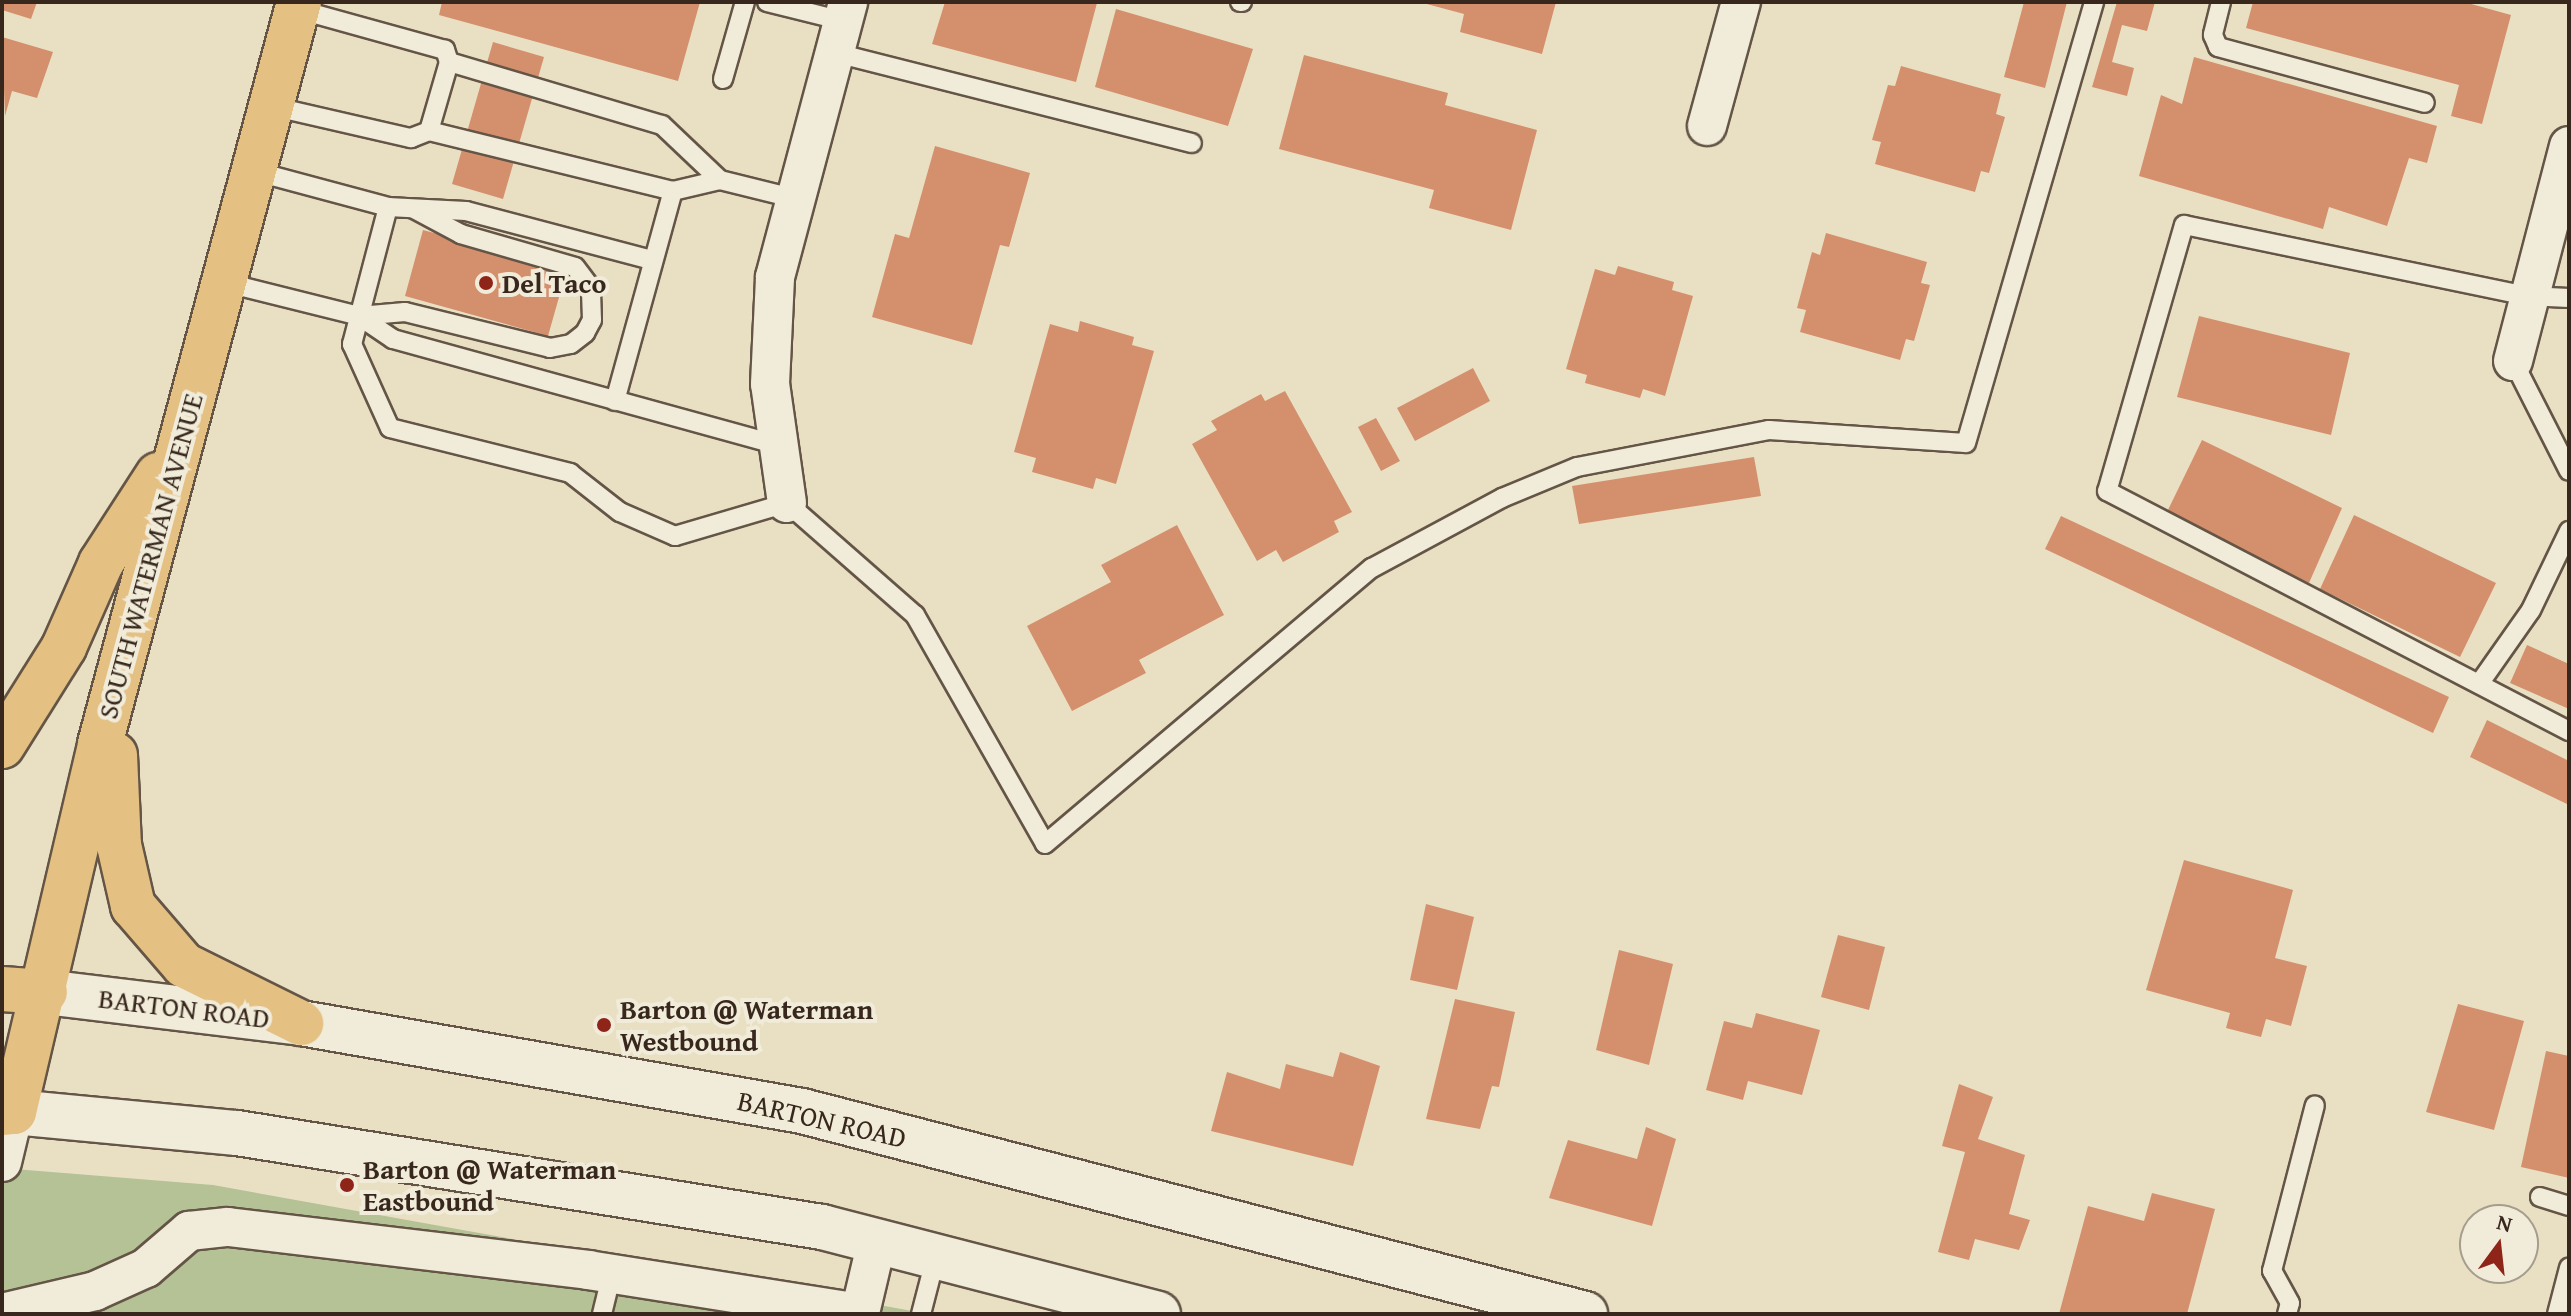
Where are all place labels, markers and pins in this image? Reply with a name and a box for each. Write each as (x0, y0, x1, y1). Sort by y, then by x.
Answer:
place label: Del Taco (502, 266, 606, 300)
marker: Del Taco (477, 274, 495, 292)
place label: Barton @ Waterman Westbound (620, 992, 873, 1058)
marker: Barton @ Waterman Westbound (595, 1016, 613, 1034)
place label: Barton @ Waterman Eastbound (363, 1152, 616, 1218)
marker: Barton @ Waterman Eastbound (338, 1176, 356, 1194)

